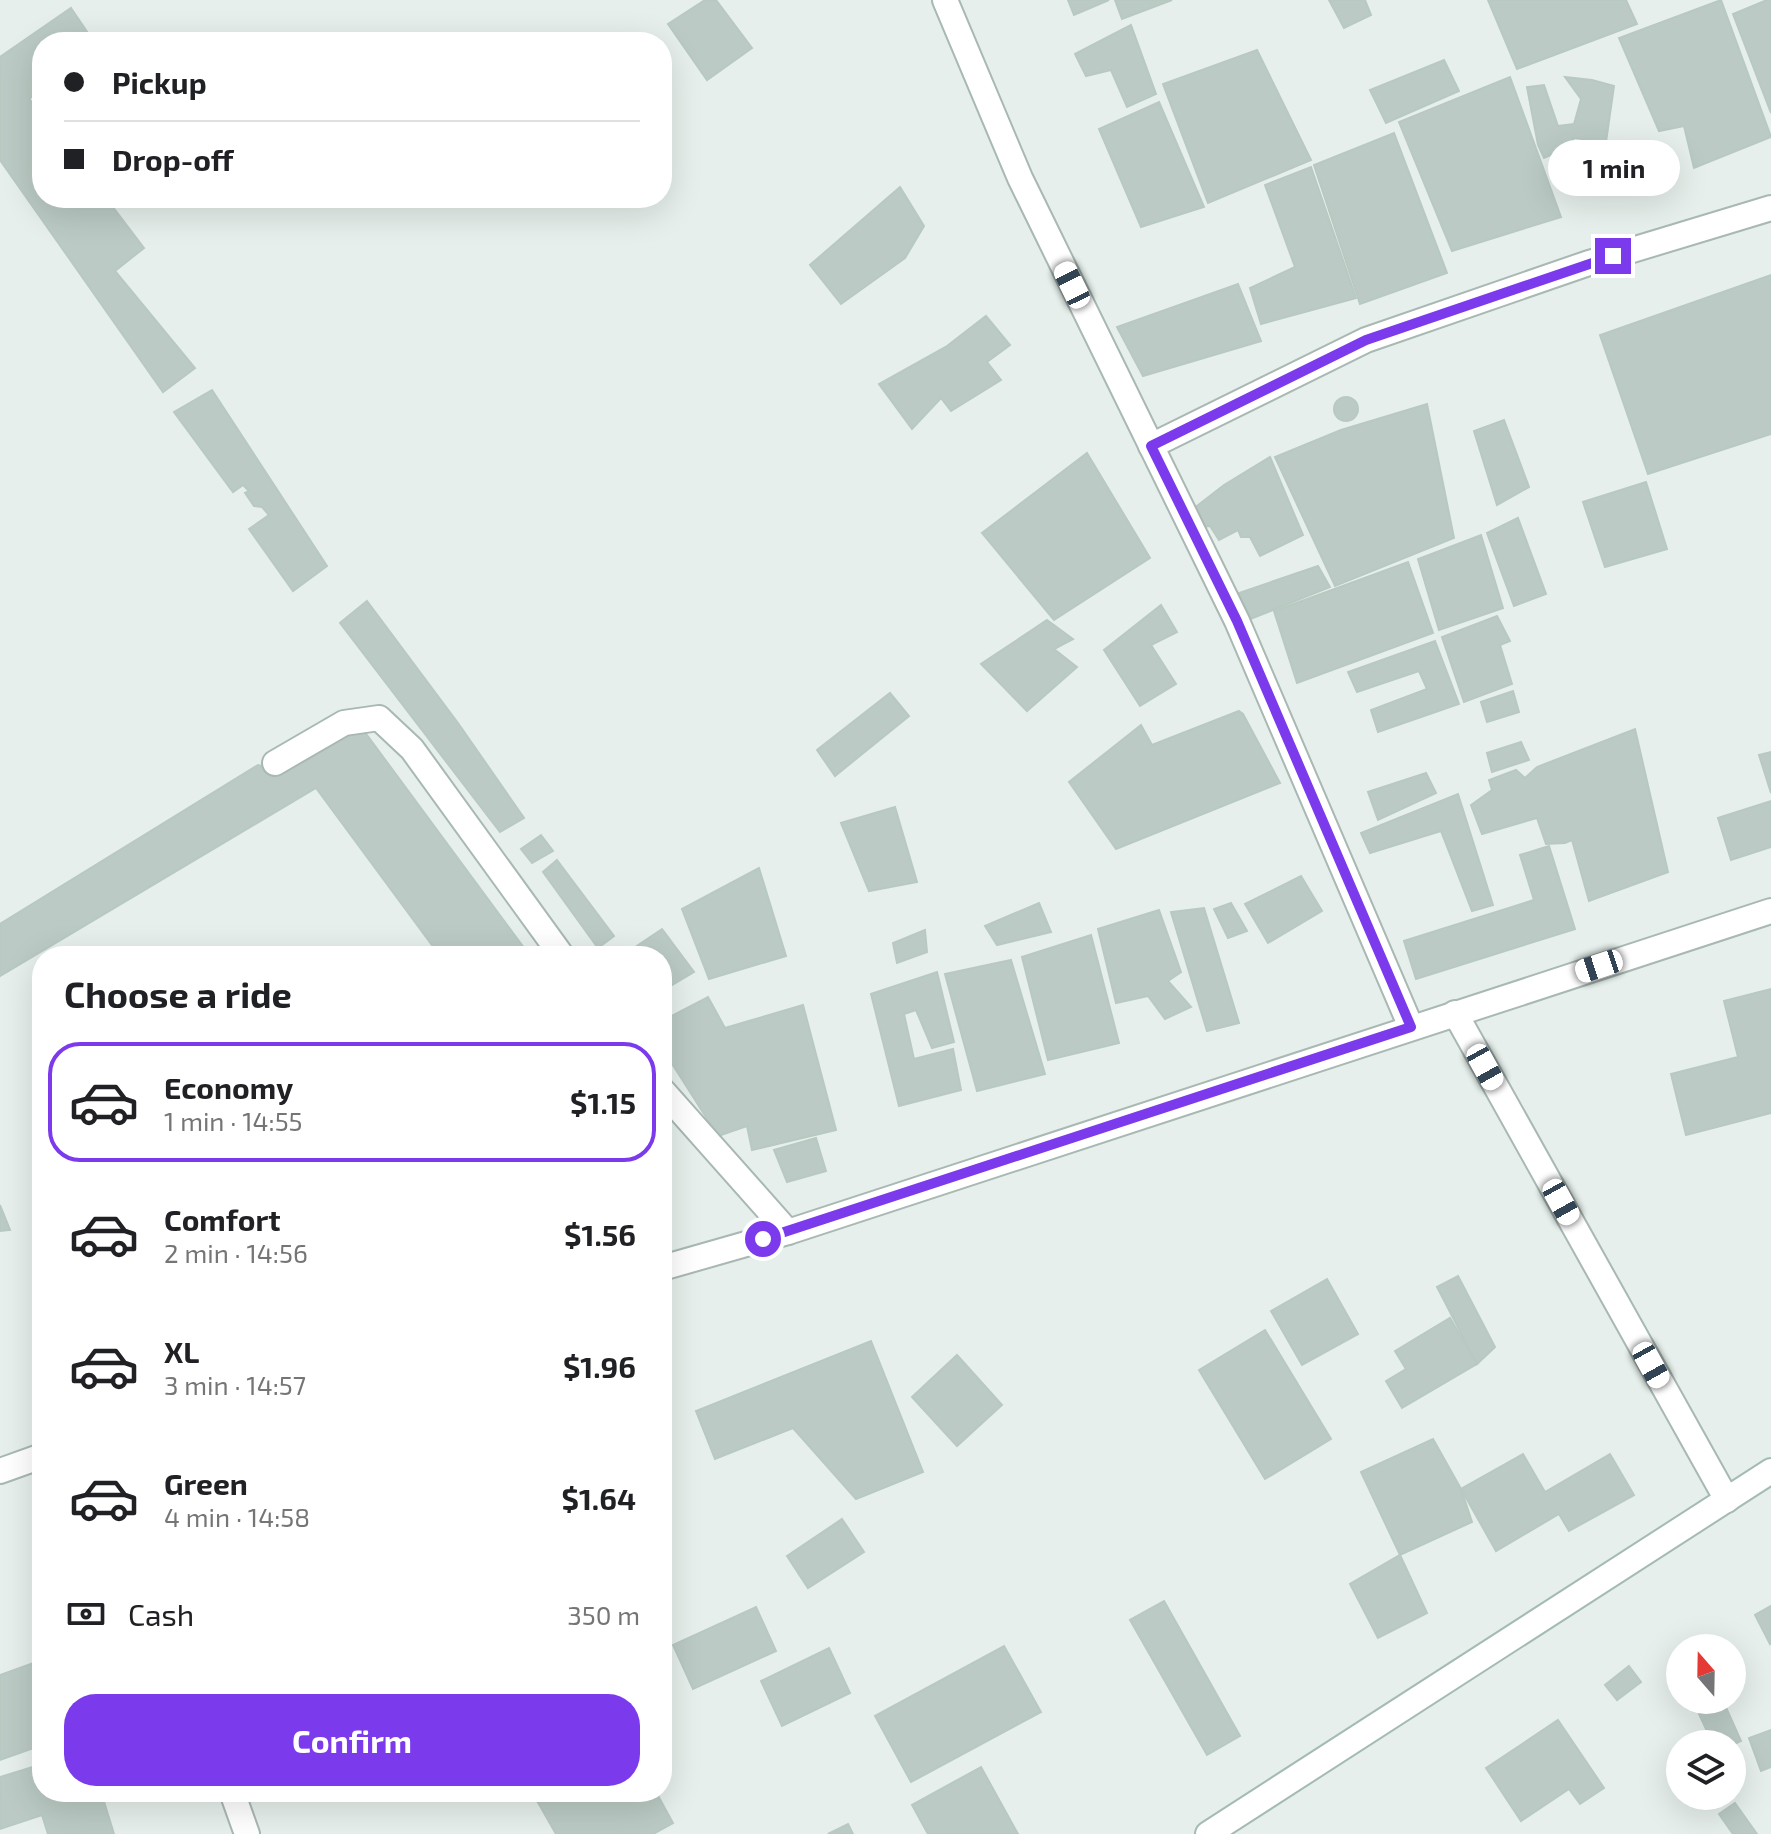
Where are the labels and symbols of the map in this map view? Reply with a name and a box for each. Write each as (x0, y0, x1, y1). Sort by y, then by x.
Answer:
callout: 1 min (1547, 140, 1679, 196)
route end (1595, 238, 1631, 274)
car (1051, 258, 1093, 312)
car (1572, 947, 1626, 985)
car (1463, 1040, 1507, 1094)
car (1539, 1175, 1583, 1229)
route start (745, 1221, 781, 1257)
car (1629, 1338, 1673, 1392)
north arrow (1666, 1634, 1746, 1714)

